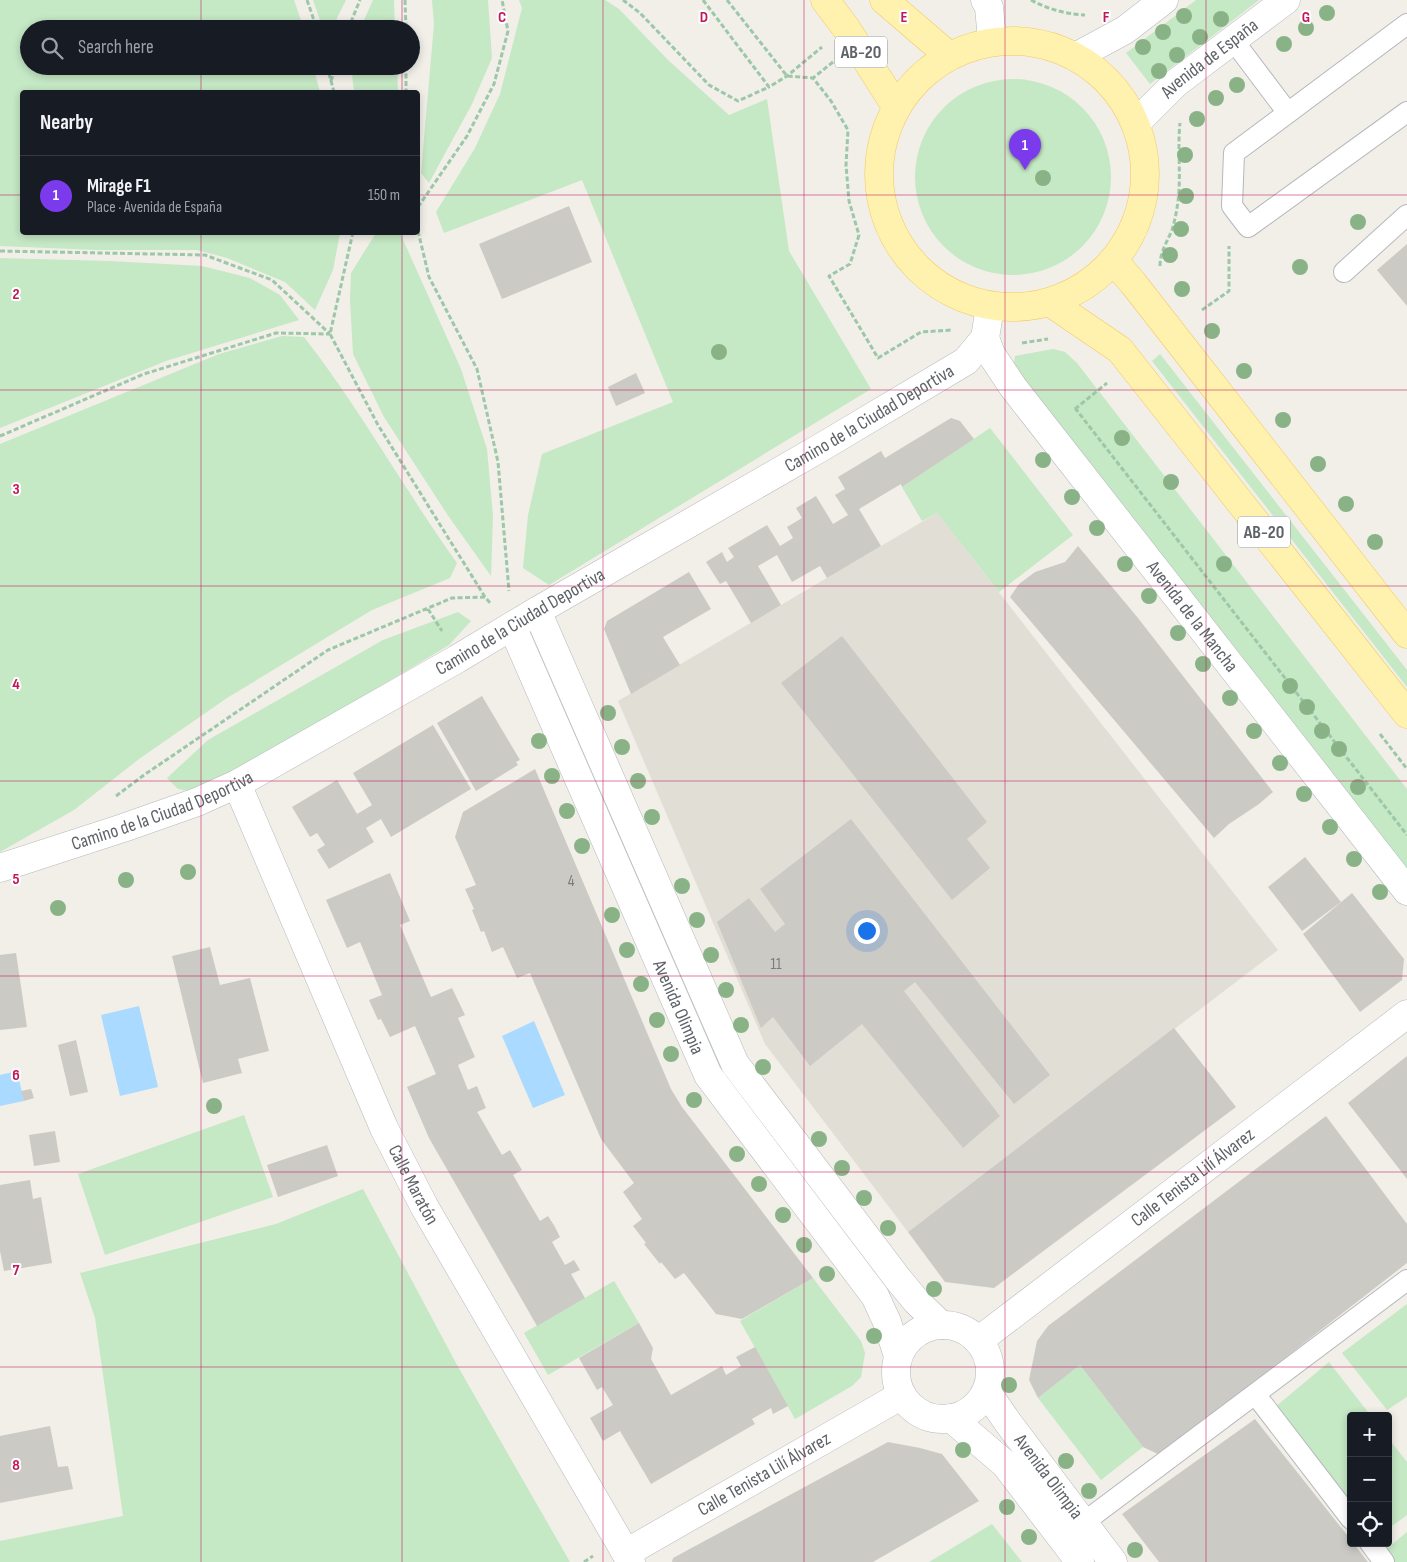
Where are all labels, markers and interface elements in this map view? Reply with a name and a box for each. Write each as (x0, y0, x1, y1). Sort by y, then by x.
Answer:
text: C (498, 8, 506, 27)
text: D (700, 8, 708, 27)
text: E (901, 8, 908, 27)
text: F (1103, 8, 1110, 27)
text: G (1302, 8, 1310, 27)
street label: Avenida de España (1155, 14, 1263, 104)
search box (20, 20, 420, 75)
icon: search (38, 34, 66, 62)
text: Search here (78, 36, 154, 59)
road number: AB-20 (835, 36, 887, 68)
text: Nearby (40, 110, 93, 135)
pin: 1 (1009, 129, 1041, 170)
text: Mirage F1 (87, 175, 151, 198)
text: 1 (53, 186, 59, 205)
text: 150 m (368, 186, 400, 205)
text: Place · Avenida de España (87, 198, 222, 217)
text: 2 (12, 285, 20, 304)
street label: Camino de la Ciudad Deportiva (781, 359, 958, 477)
text: 3 (12, 480, 20, 499)
road number: AB-20 (1238, 516, 1290, 548)
street label: Avenida de la Mancha (1141, 555, 1243, 677)
street label: Camino de la Ciudad Deportiva (431, 563, 609, 680)
text: 4 (12, 675, 20, 694)
street label: Camino de la Ciudad Deportiva (68, 766, 257, 856)
text: 5 (12, 870, 20, 889)
house number: 4 (568, 872, 575, 891)
your location (854, 918, 880, 944)
house number: 11 (770, 955, 782, 974)
street label: Avenida Olimpia (647, 956, 709, 1058)
text: 6 (12, 1066, 20, 1085)
street label: Calle Tenista Lilí Álvarez (1126, 1123, 1259, 1232)
street label: Calle Maratón (383, 1141, 444, 1229)
text: 7 (13, 1261, 20, 1280)
map controls (1347, 1412, 1392, 1547)
button: + (1347, 1412, 1392, 1457)
street label: Calle Tenista Lilí Álvarez (693, 1427, 835, 1521)
street label: Avenida Olimpia (1009, 1429, 1088, 1524)
text: 8 (12, 1456, 20, 1475)
button: − (1347, 1457, 1392, 1502)
button: locate (1347, 1502, 1392, 1547)

